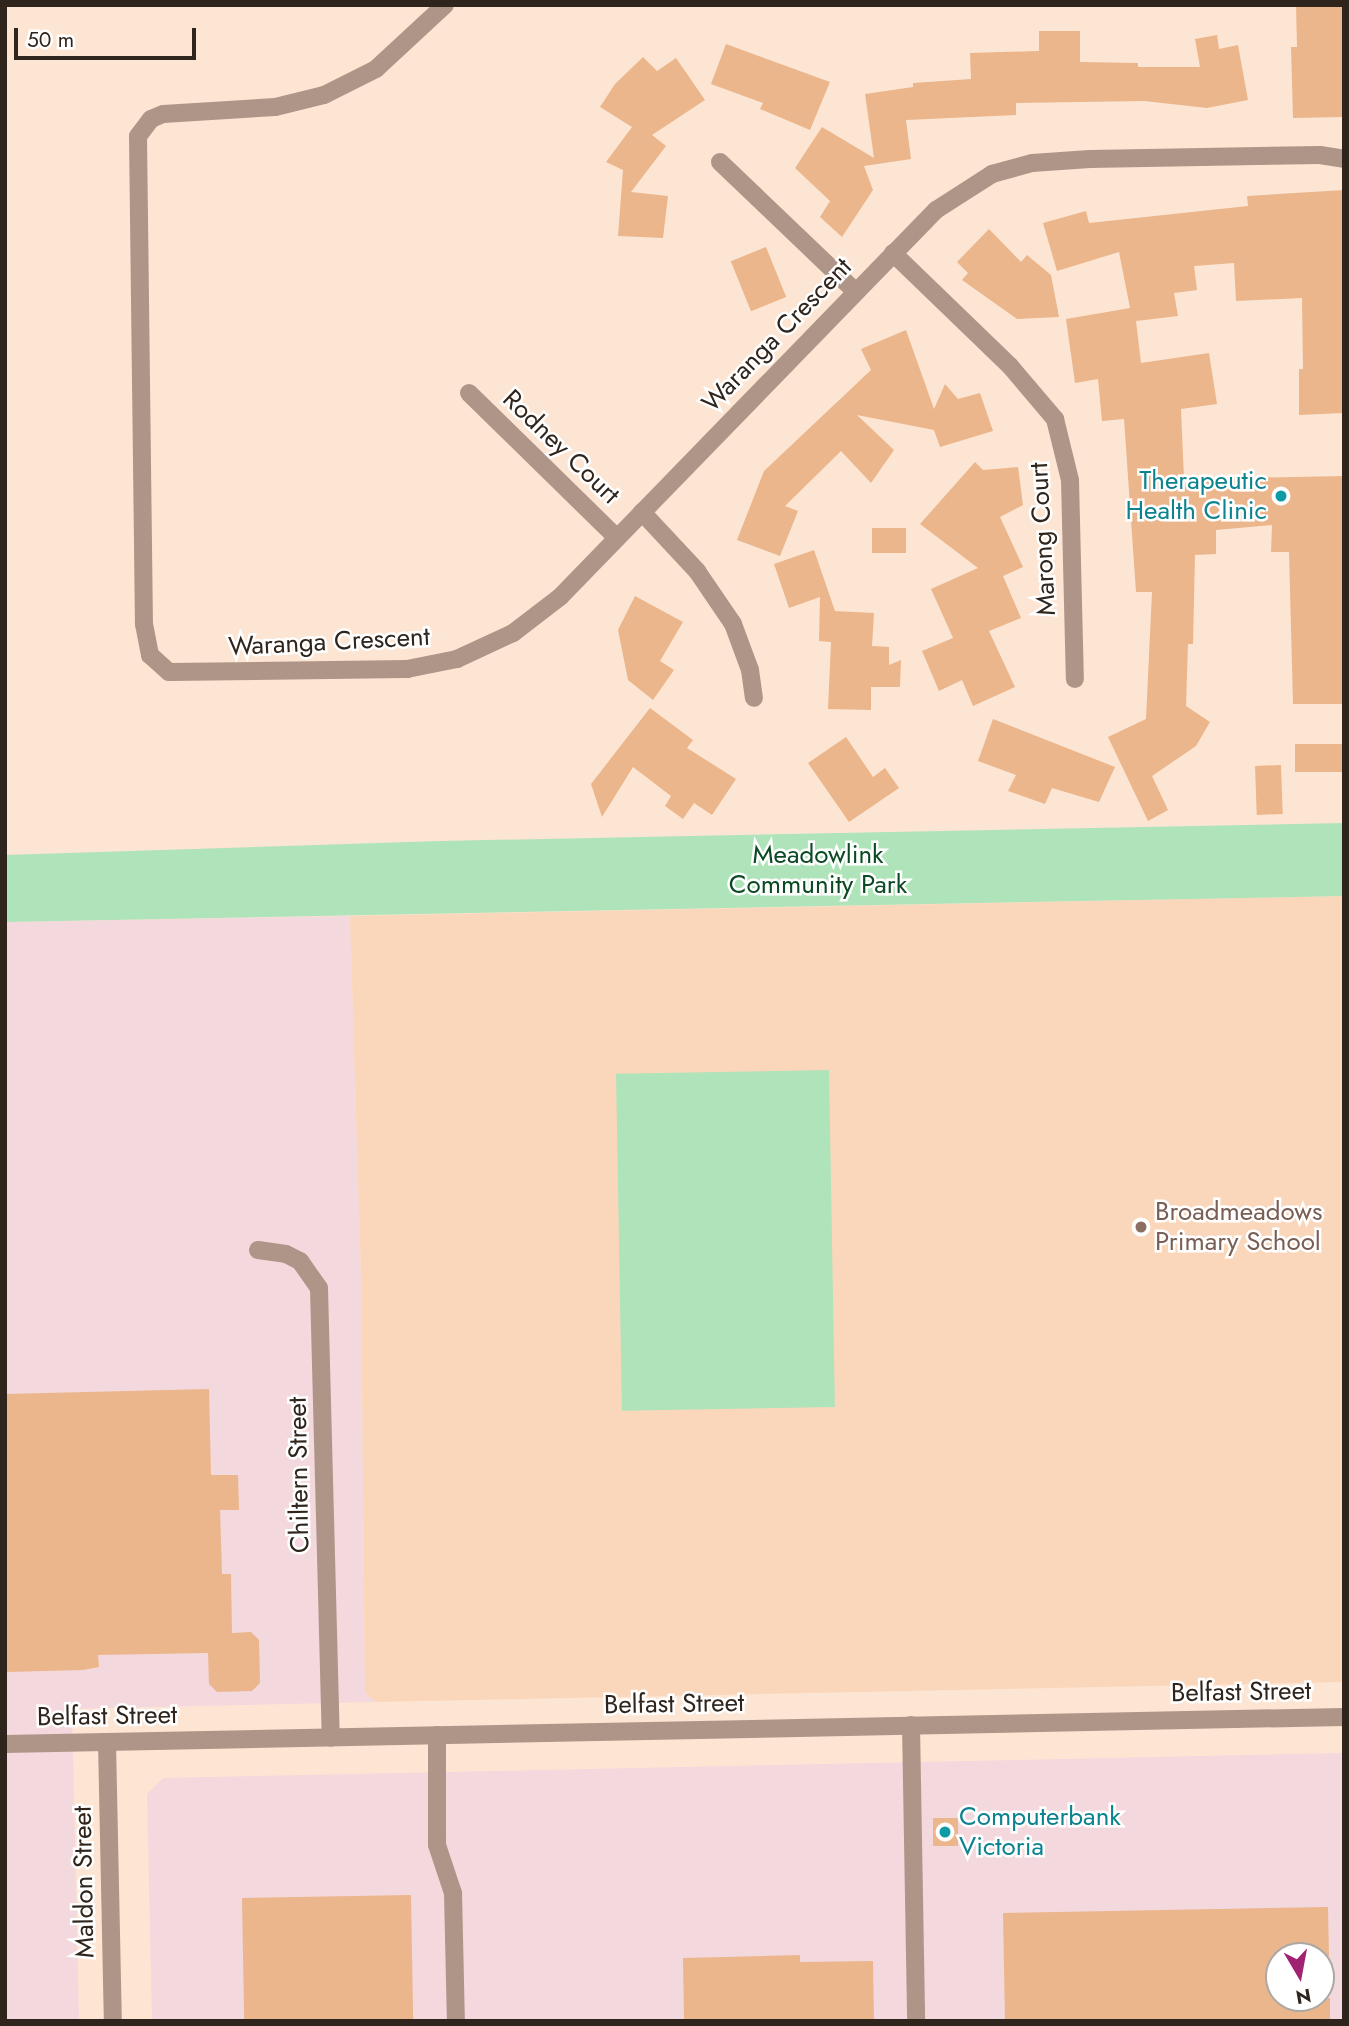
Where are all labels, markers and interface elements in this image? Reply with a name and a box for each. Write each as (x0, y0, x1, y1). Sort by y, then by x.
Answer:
scale bar (18, 14, 200, 58)
text: 50 m (27, 25, 74, 55)
street label: Waranga Crescent (696, 252, 858, 418)
street label: Rodney Court (496, 384, 626, 510)
street label: Marong Court (1023, 462, 1063, 616)
place label: Therapeutic Health Clinic (1125, 465, 1267, 526)
marker: Therapeutic Health Clinic (1273, 488, 1289, 504)
street label: Waranga Crescent (227, 621, 431, 663)
park label: Meadowlink Community Park (729, 839, 907, 900)
place label: Broadmeadows Primary School (1155, 1196, 1323, 1258)
marker: Broadmeadows Primary School (1133, 1219, 1149, 1235)
street label: Chiltern Street (282, 1397, 316, 1553)
street label: Belfast Street (1171, 1675, 1311, 1709)
street label: Belfast Street (604, 1687, 744, 1721)
street label: Belfast Street (37, 1699, 177, 1733)
place label: Computerbank Victoria (959, 1801, 1121, 1862)
street label: Maldon Street (67, 1806, 101, 1958)
marker: Computerbank Victoria (937, 1824, 953, 1840)
north arrow (1265, 1942, 1335, 2012)
text: N (1294, 1982, 1313, 2011)

